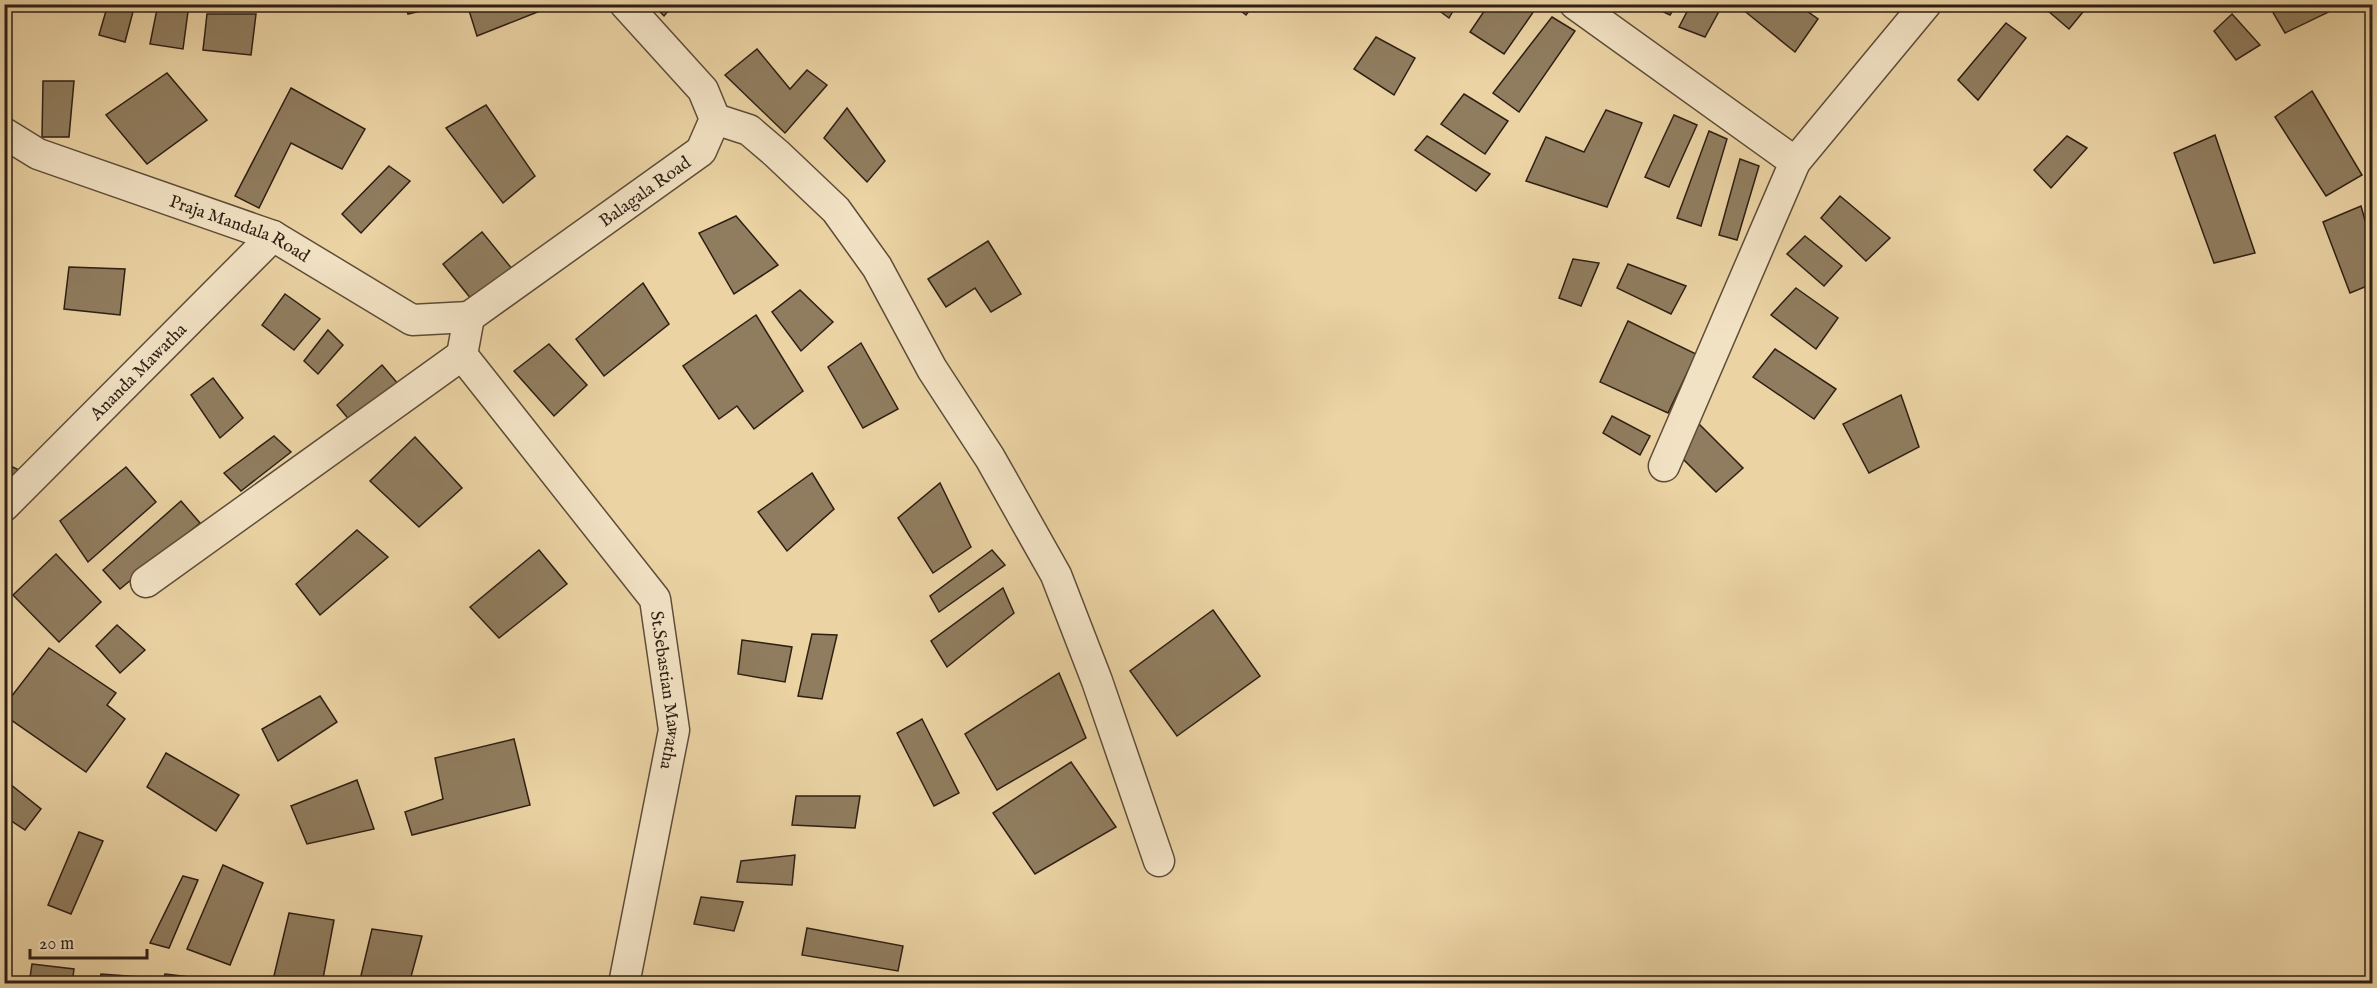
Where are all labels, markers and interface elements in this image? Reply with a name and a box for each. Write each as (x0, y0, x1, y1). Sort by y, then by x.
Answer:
street label: Balagala Road (595, 152, 696, 233)
street label: Praja Mandala Road (166, 191, 314, 269)
street label: Ananda Mawatha (85, 319, 193, 427)
street label: St.Sebastian Mawatha (644, 609, 684, 772)
scale bar (30, 922, 147, 960)
text: 20 m (39, 933, 74, 956)

